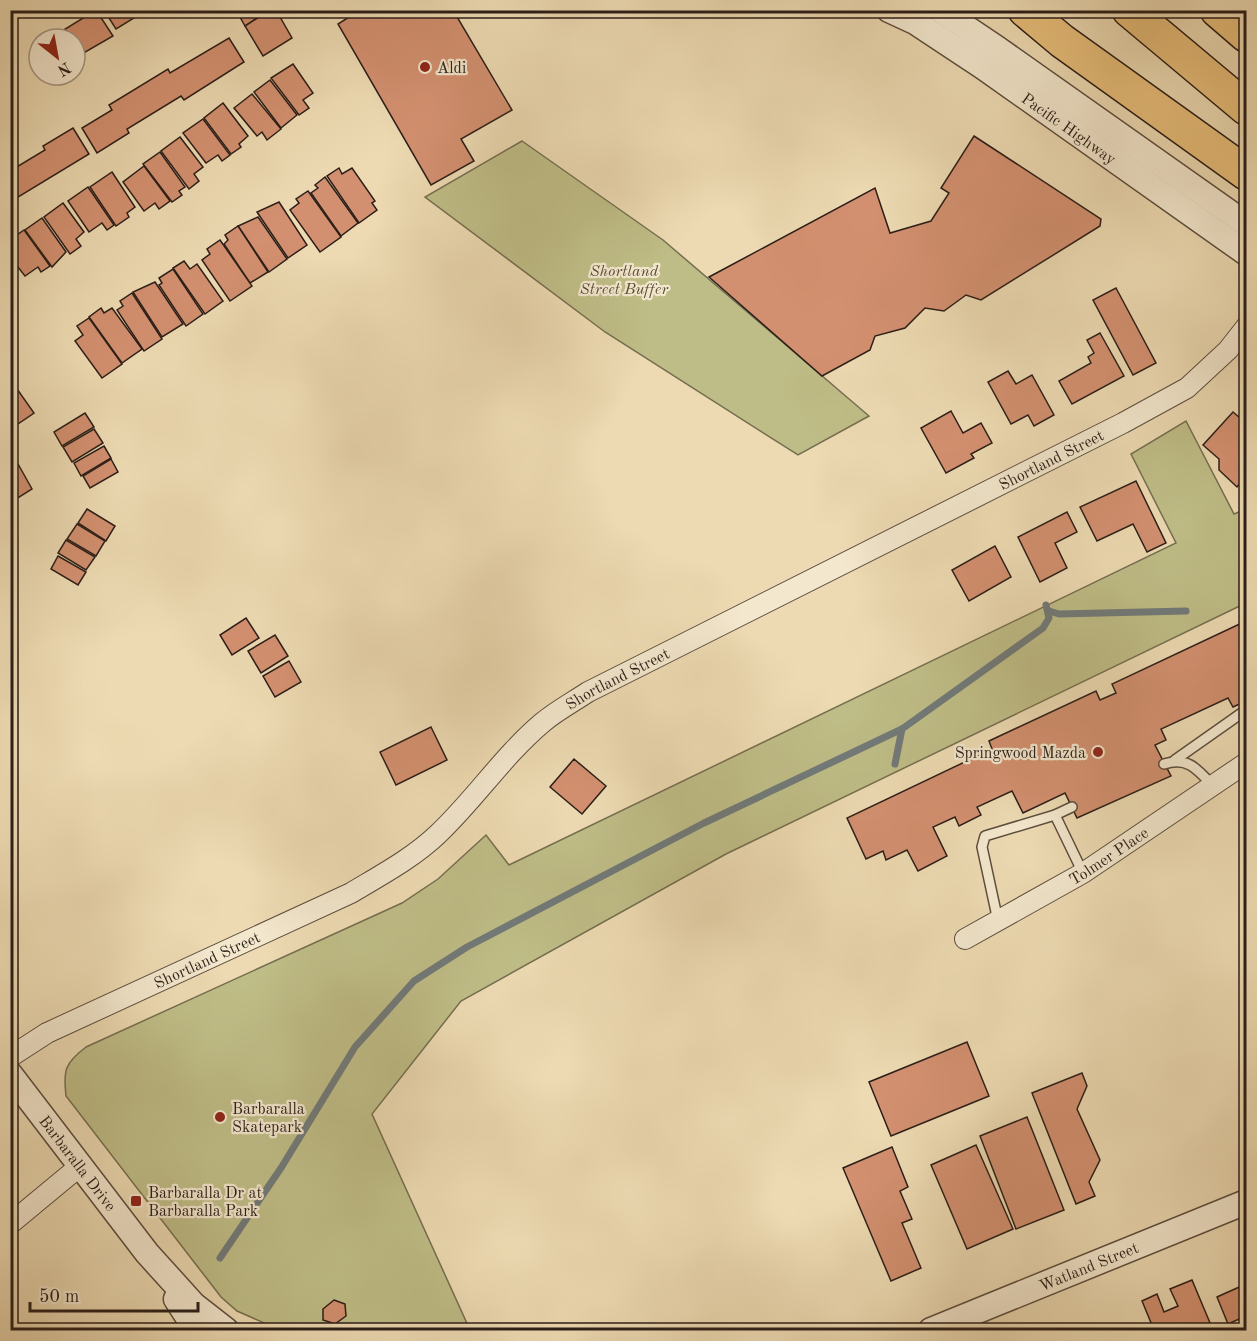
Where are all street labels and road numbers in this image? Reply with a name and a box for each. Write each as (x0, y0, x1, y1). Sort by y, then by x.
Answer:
street label: Pacific Highway (1018, 91, 1119, 169)
street label: Shortland Street (997, 428, 1107, 494)
street label: Shortland Street (563, 646, 673, 714)
street label: Tolmer Place (1067, 825, 1152, 889)
street label: Shortland Street (152, 930, 263, 993)
street label: Barbaralla Drive (35, 1113, 118, 1215)
street label: Watland Street (1037, 1240, 1141, 1295)

